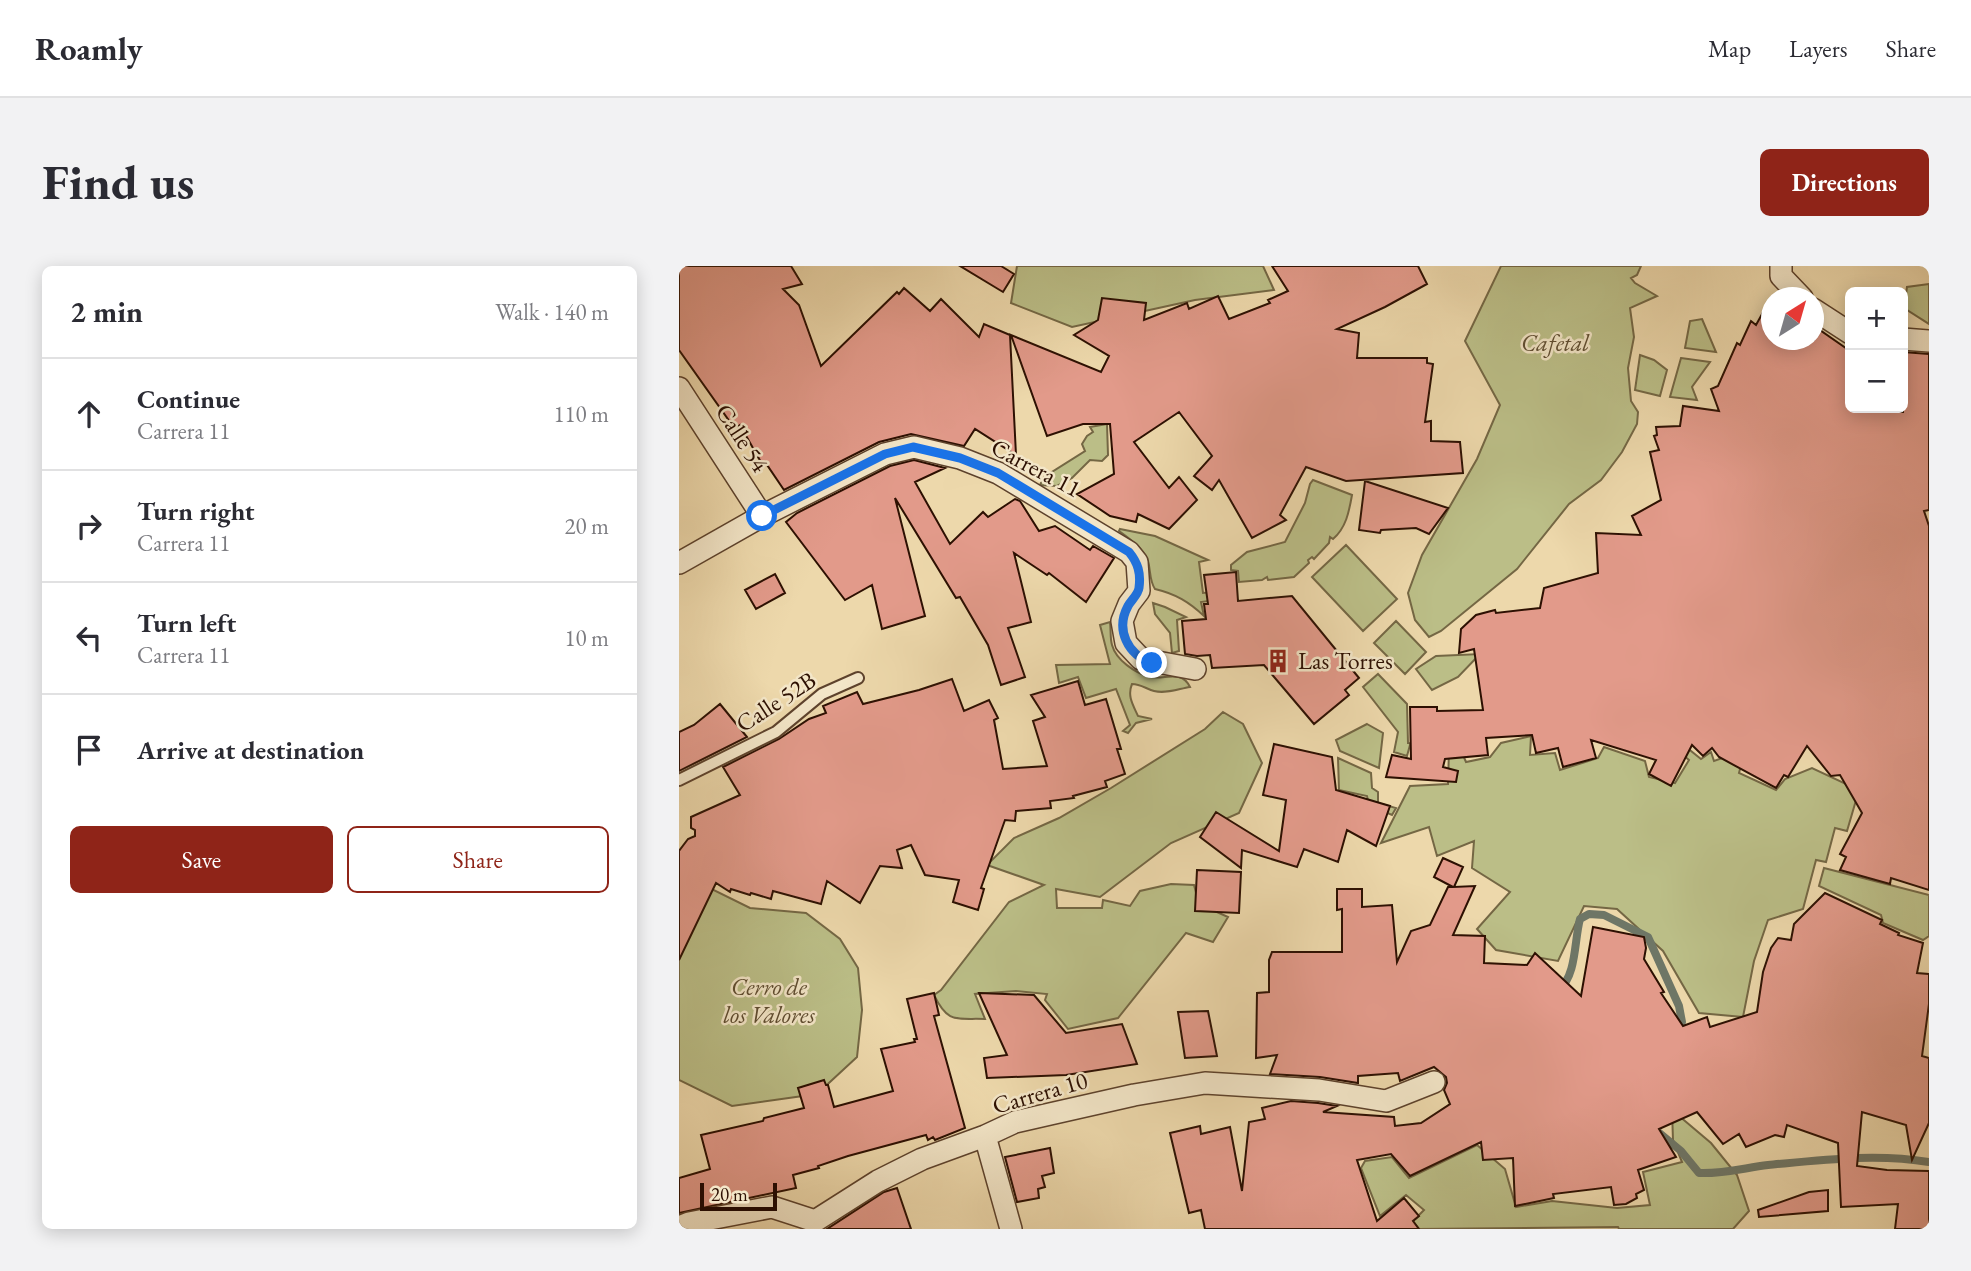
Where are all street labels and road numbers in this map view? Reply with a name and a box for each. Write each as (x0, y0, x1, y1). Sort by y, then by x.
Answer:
street label: Calle 54 (709, 398, 776, 478)
street label: Carrera 11 (986, 431, 1087, 504)
street label: Calle 52B (730, 664, 822, 739)
street label: Carrera 10 (989, 1064, 1091, 1121)

